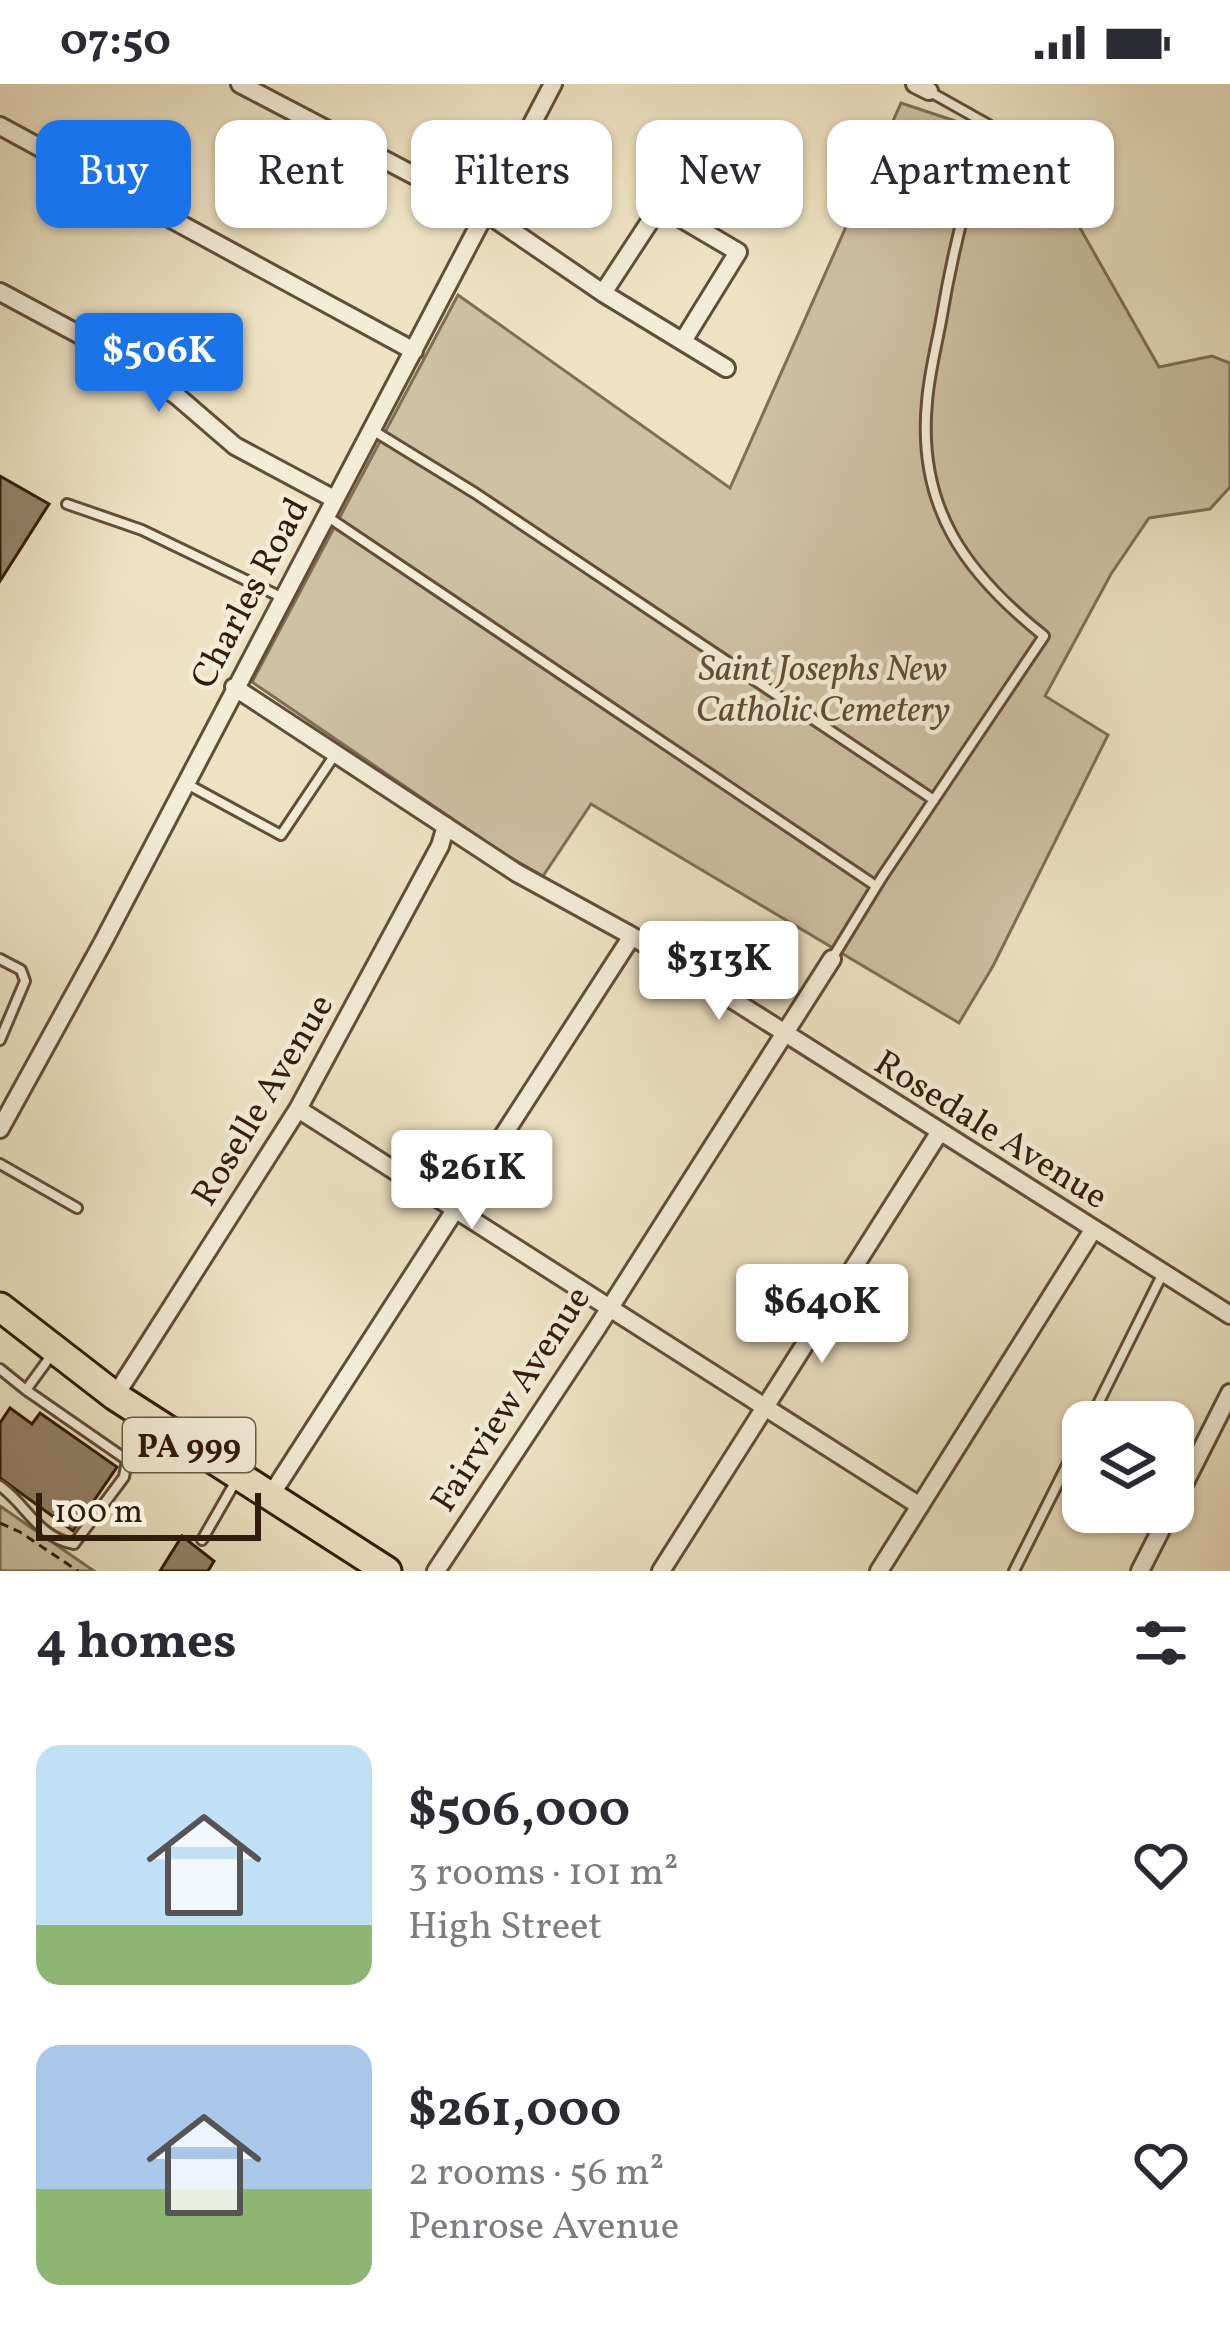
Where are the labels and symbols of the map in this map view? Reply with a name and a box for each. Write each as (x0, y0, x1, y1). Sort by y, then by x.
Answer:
pin: $506K (75, 313, 243, 415)
street label: Charles Road (180, 490, 323, 698)
park label: Saint Josephs New Catholic Cemetery (696, 646, 950, 737)
pin: $313K (635, 921, 803, 1023)
street label: Roselle Avenue (181, 986, 347, 1216)
street label: Rosedale Avenue (864, 1040, 1116, 1223)
pin: $261K (388, 1130, 556, 1232)
pin: $640K (738, 1264, 906, 1366)
street label: Fairview Avenue (420, 1277, 604, 1523)
road number: PA 999 (123, 1418, 255, 1472)
scale bar (36, 1487, 261, 1540)

